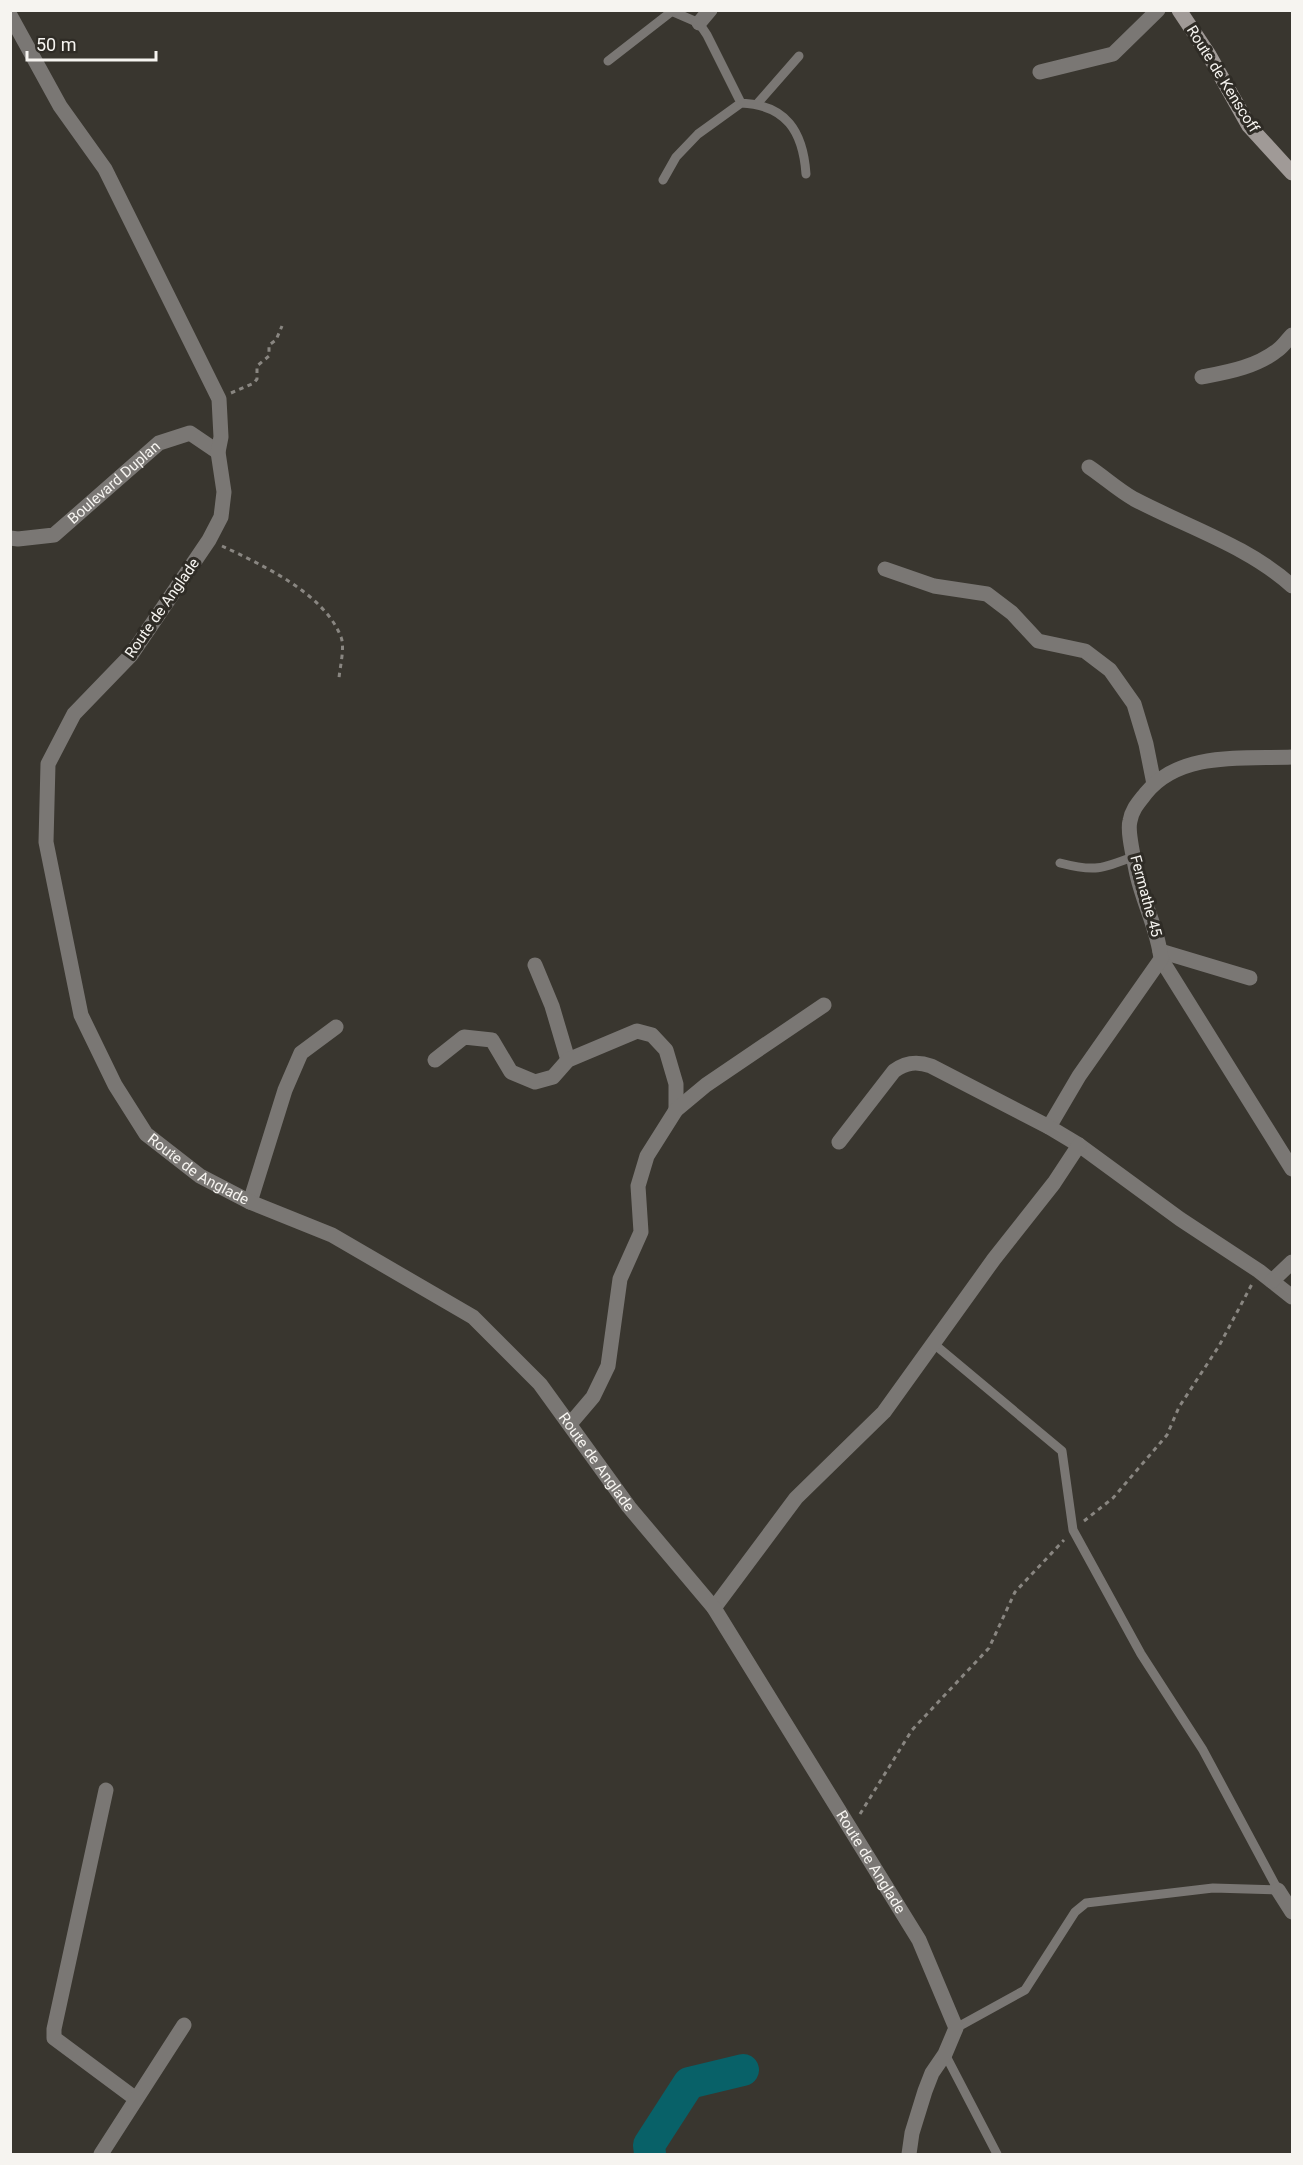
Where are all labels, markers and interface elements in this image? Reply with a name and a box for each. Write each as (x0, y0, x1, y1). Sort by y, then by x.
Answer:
street label: Route de Kenscoff (1183, 22, 1264, 137)
scale bar (27, 24, 156, 62)
text: 50 m (36, 34, 76, 55)
street label: Boulevard Duplan (64, 437, 164, 528)
street label: Route de Anglade (121, 555, 203, 661)
street label: Fermathe 45 (1126, 853, 1166, 939)
street label: Route de Anglade (144, 1130, 252, 1209)
street label: Route de Anglade (555, 1409, 638, 1515)
street label: Route de Anglade (832, 1807, 909, 1917)

